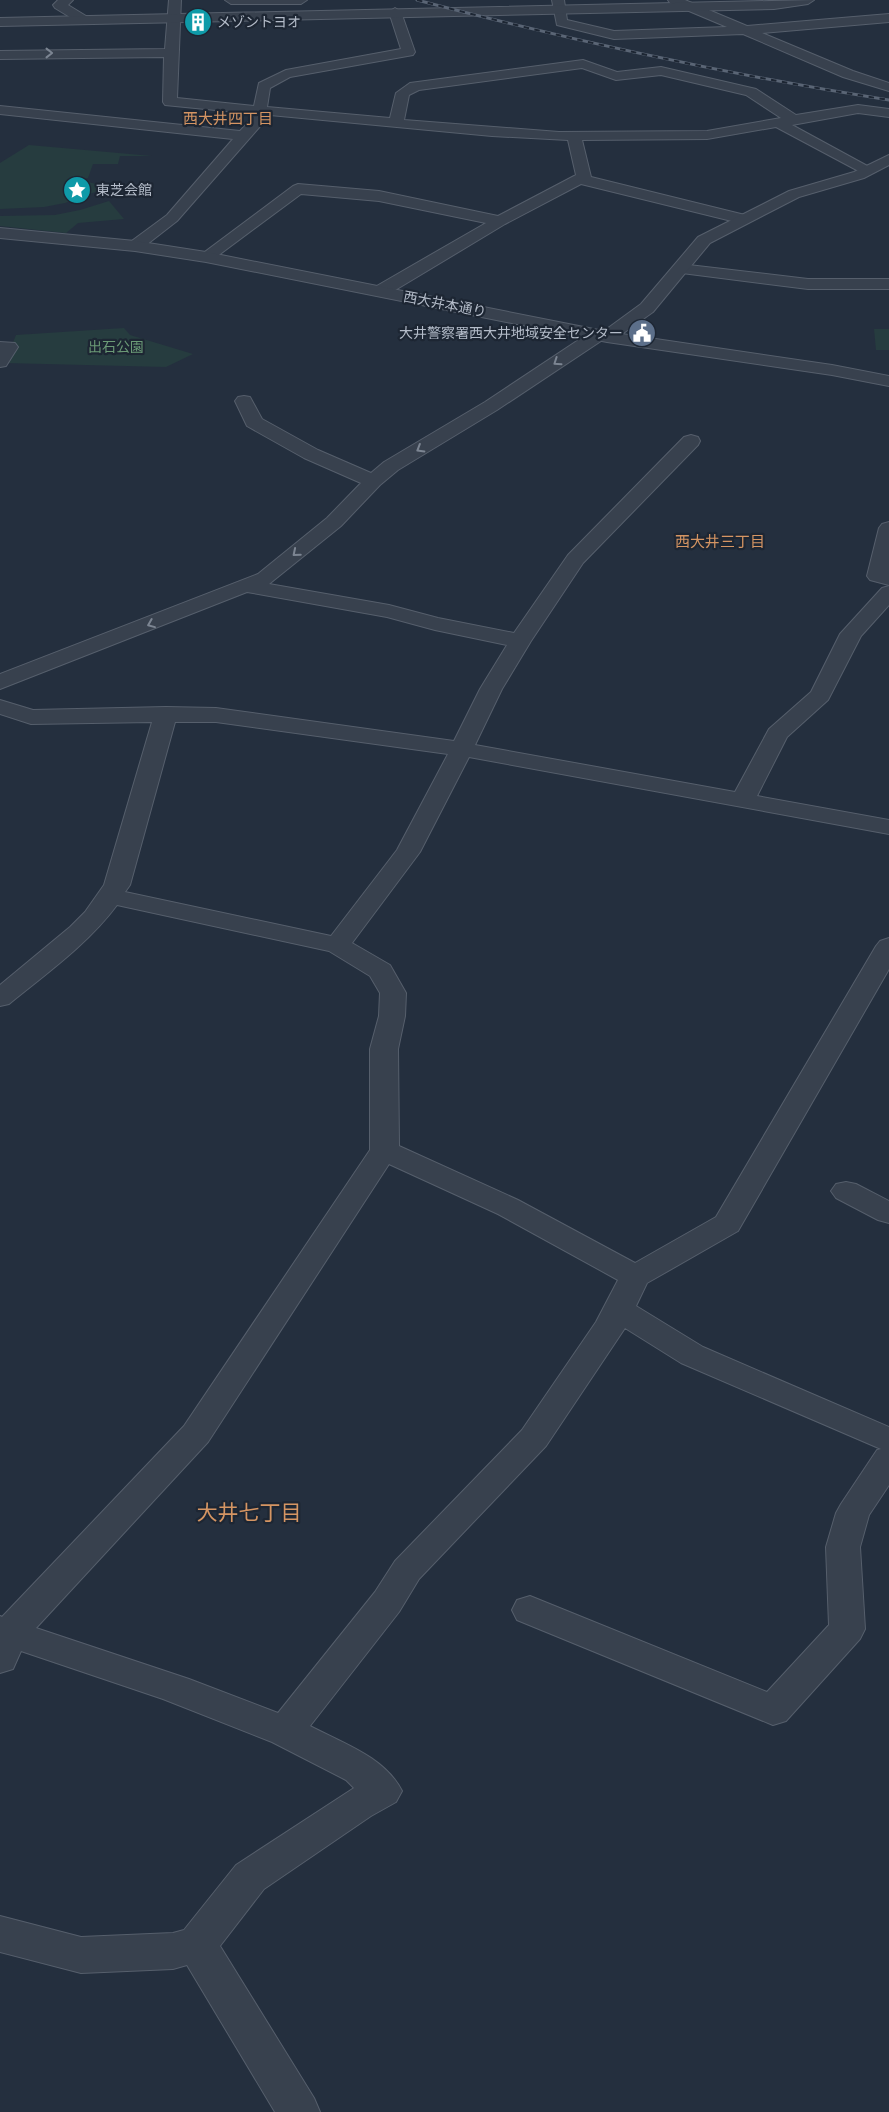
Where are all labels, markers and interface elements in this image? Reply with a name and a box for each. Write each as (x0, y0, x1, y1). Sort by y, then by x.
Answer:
building icon: メゾントヨオ (183, 7, 213, 37)
place label: メゾントヨオ (217, 12, 301, 31)
one-way arrow (45, 48, 53, 58)
district label: 西大井四丁目 (183, 108, 273, 128)
place icon: 東芝会館 (62, 175, 92, 205)
place label: 東芝会館 (96, 180, 152, 199)
street label: 西大井本通り (402, 286, 488, 321)
public building icon: 大井警察署西大井地域安全センター (627, 318, 657, 348)
place label: 大井警察署西大井地域安全センター (399, 323, 623, 342)
park label: 出石公園 (88, 337, 144, 356)
one-way arrow (553, 356, 563, 365)
one-way arrow (416, 443, 425, 452)
district label: 西大井三丁目 (675, 531, 765, 551)
one-way arrow (292, 547, 301, 556)
one-way arrow (147, 618, 156, 628)
district label: 大井七丁目 (197, 1498, 302, 1526)

